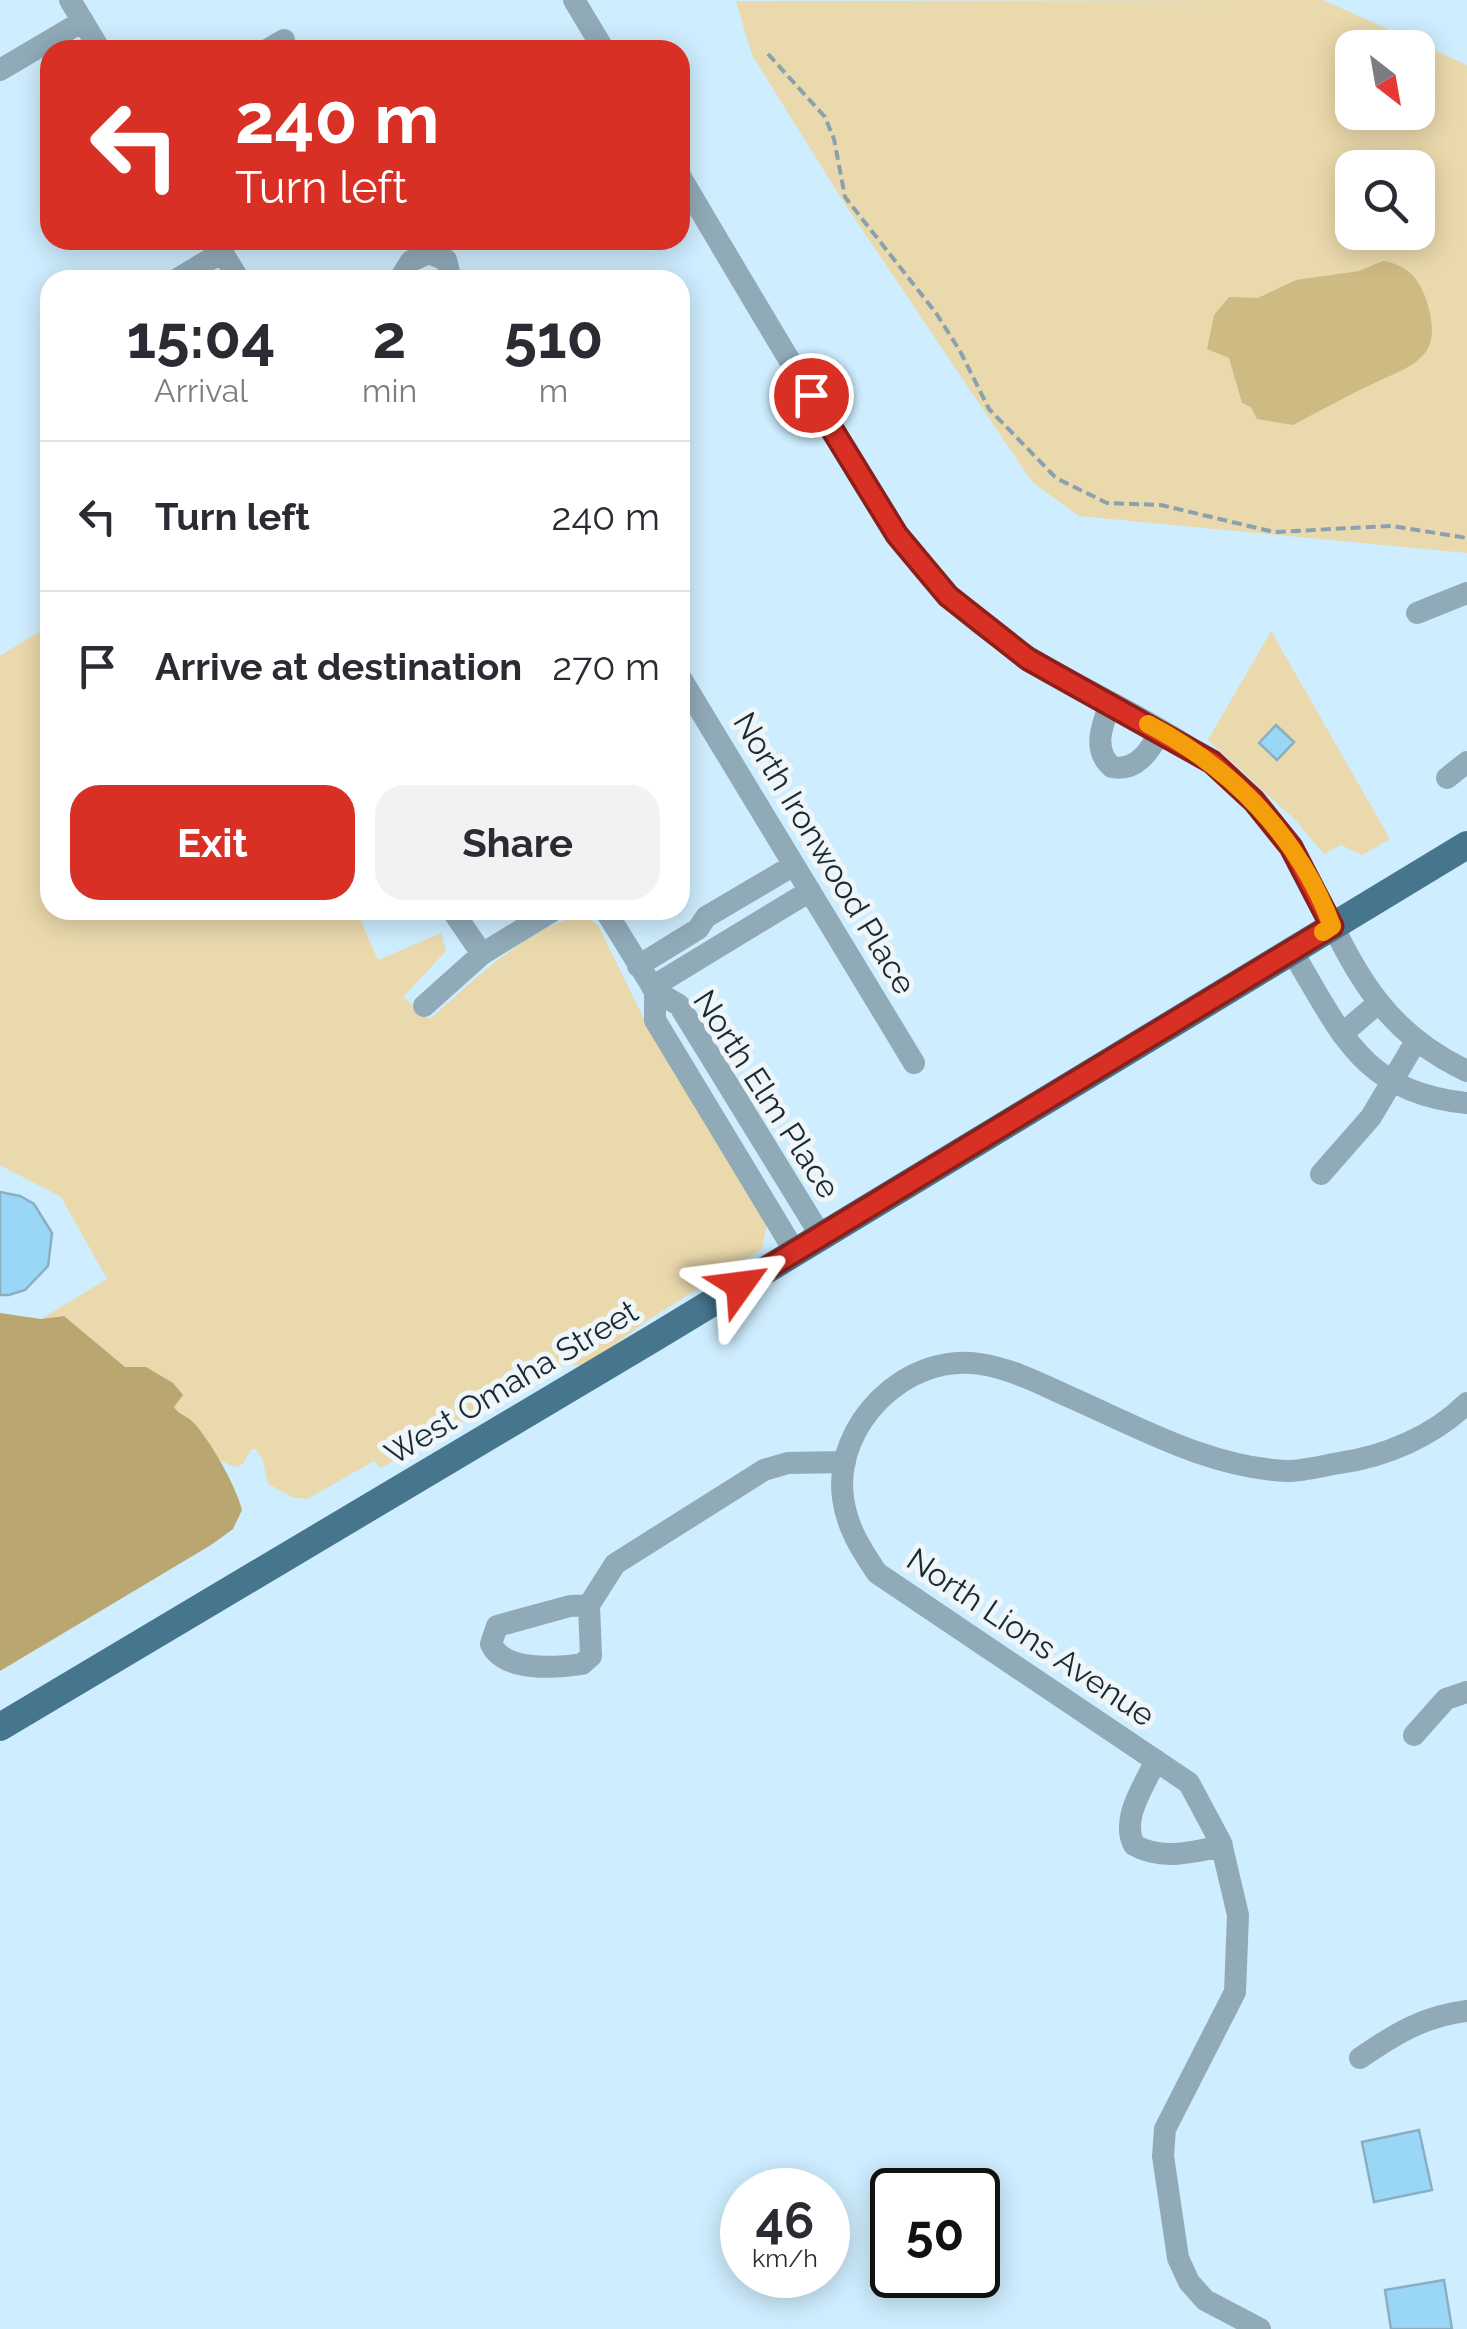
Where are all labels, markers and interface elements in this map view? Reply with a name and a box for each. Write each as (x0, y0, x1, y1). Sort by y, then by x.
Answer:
north arrow (1335, 30, 1435, 130)
map controls (1335, 30, 1435, 250)
text: 240 m (235, 77, 439, 159)
icon: left (70, 80, 200, 210)
button: search (1335, 150, 1435, 250)
text: Turn left (235, 161, 407, 214)
text: 15:04 (127, 302, 275, 372)
text: 2 (373, 302, 406, 372)
text: 510 (504, 302, 603, 372)
pin (769, 353, 854, 438)
icon: arrive (784, 368, 839, 423)
text: Arrival (154, 372, 248, 409)
text: min (362, 372, 417, 409)
text: m (539, 372, 568, 409)
icon: left (70, 489, 125, 544)
text: Turn left (155, 494, 310, 539)
text: 240 m (552, 494, 660, 539)
icon: arrive (70, 639, 125, 694)
text: Arrive at destination (155, 644, 522, 689)
text: 270 m (552, 644, 660, 689)
street label: North Ironwood Place (726, 705, 924, 1001)
button: Exit (70, 785, 355, 900)
button: Share (375, 785, 660, 900)
street label: North Elm Place (686, 983, 848, 1205)
position arrow (688, 1233, 792, 1337)
street label: West Omaha Street (378, 1292, 644, 1472)
street label: North Lions Avenue (900, 1540, 1162, 1734)
speed limit sign: 50 (870, 2168, 1000, 2298)
text: 46 (756, 2191, 814, 2250)
text: km/h (752, 2243, 818, 2273)

